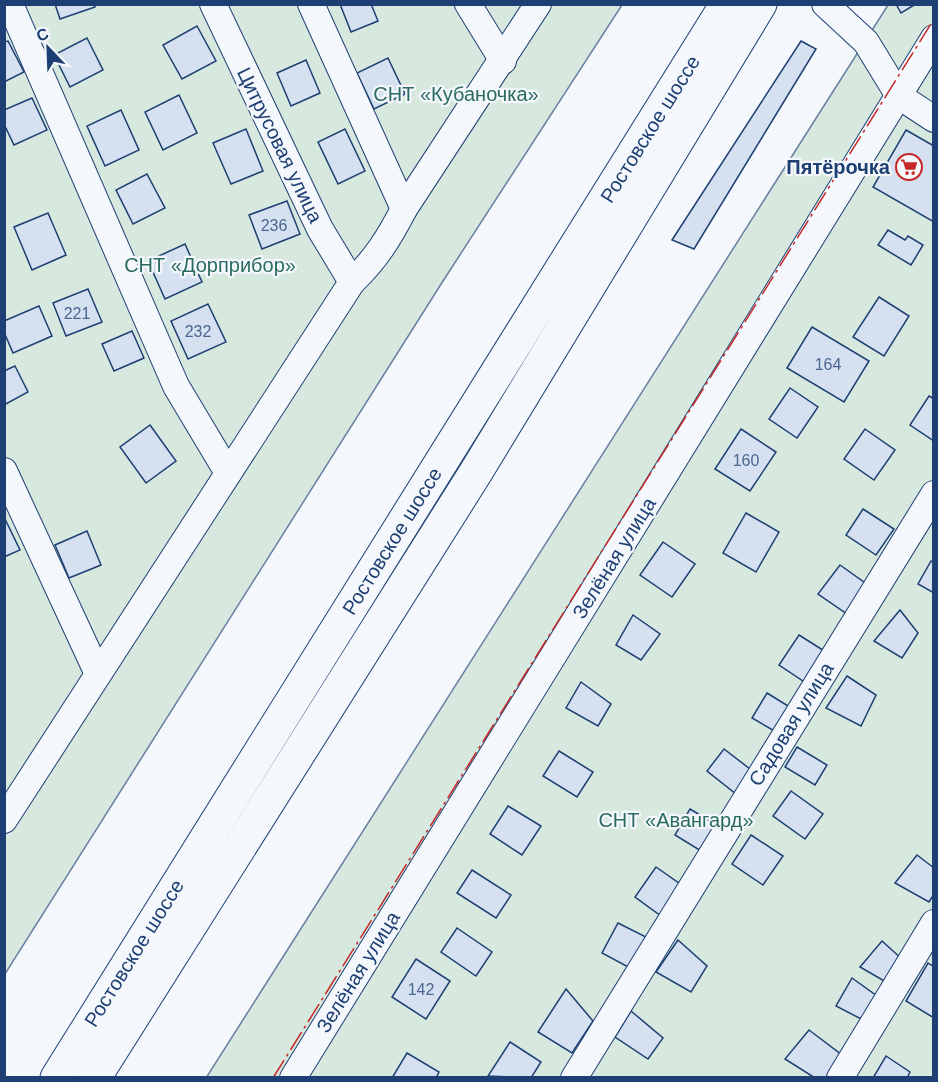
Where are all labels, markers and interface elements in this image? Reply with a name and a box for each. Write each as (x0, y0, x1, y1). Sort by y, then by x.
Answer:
north arrow (18, 18, 78, 78)
text: С (34, 24, 51, 45)
street label: Ростовское шоссе (596, 51, 704, 207)
street label: Цитрусовая улица (233, 64, 328, 227)
park label: СНТ «Кубаночка» (373, 83, 539, 105)
supermarket icon: Пятёрочка (894, 152, 924, 182)
place label: Пятёрочка (786, 156, 891, 178)
house number: 236 (261, 217, 287, 234)
park label: СНТ «Дорприбор» (124, 254, 296, 276)
house number: 221 (64, 305, 90, 322)
house number: 232 (185, 323, 211, 340)
house number: 164 (815, 356, 841, 373)
house number: 160 (733, 452, 759, 469)
street label: Ростовское шоссе (338, 463, 446, 619)
street label: Зелёная улица (568, 493, 661, 623)
street label: Садовая улица (744, 657, 838, 790)
park label: СНТ «Авангард» (598, 809, 754, 831)
street label: Ростовское шоссе (80, 875, 188, 1031)
street label: Зелёная улица (312, 907, 405, 1037)
house number: 142 (408, 981, 434, 998)

